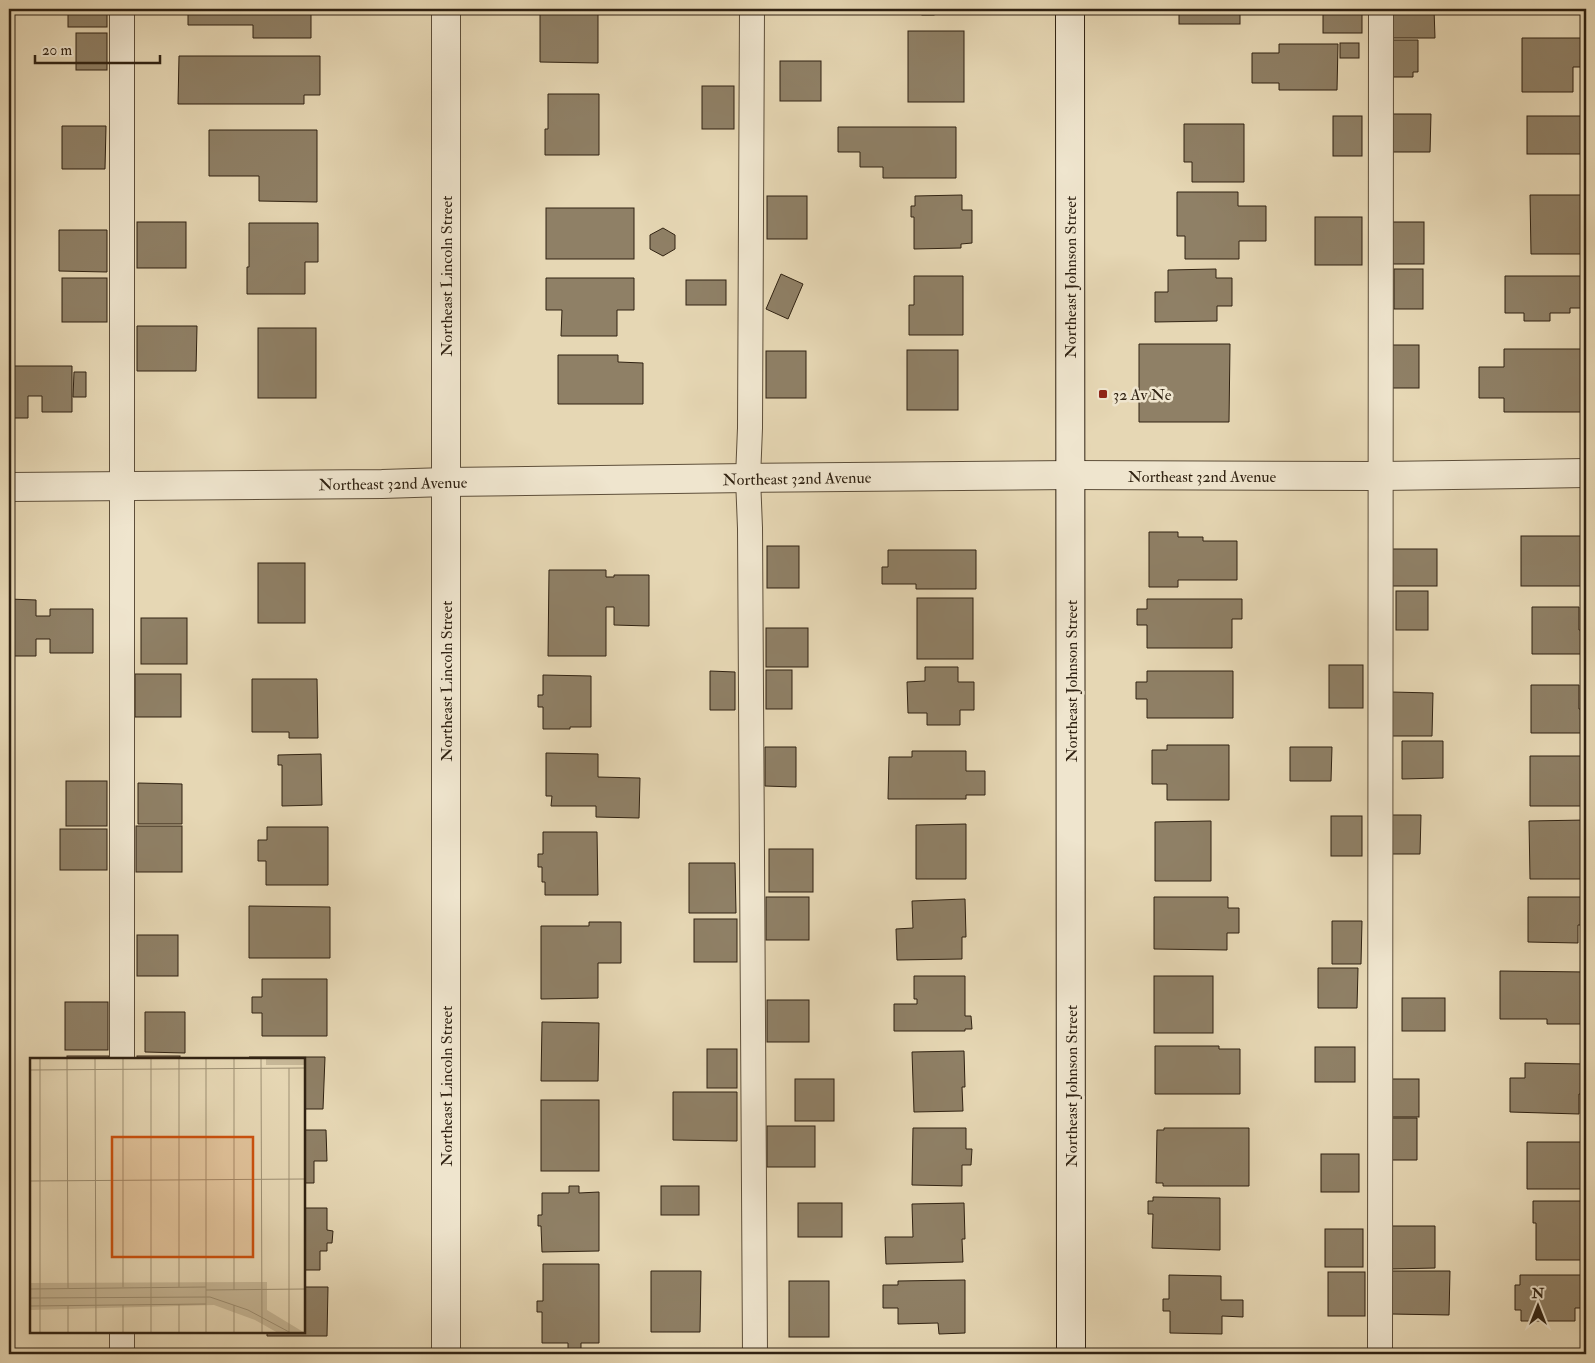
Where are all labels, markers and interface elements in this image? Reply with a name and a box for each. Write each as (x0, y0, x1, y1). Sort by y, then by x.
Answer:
scale bar (35, 32, 160, 64)
text: 20 m (42, 41, 72, 60)
street label: Northeast Lincoln Street (437, 196, 457, 356)
street label: Northeast Johnson Street (1061, 196, 1082, 358)
place label: 32 Av Ne (1113, 385, 1172, 405)
marker: 32 Av Ne (1097, 388, 1109, 400)
street label: Northeast 32nd Avenue (1128, 467, 1277, 487)
street label: Northeast 32nd Avenue (723, 468, 872, 490)
street label: Northeast 32nd Avenue (319, 473, 468, 495)
street label: Northeast Johnson Street (1062, 600, 1083, 762)
street label: Northeast Lincoln Street (437, 601, 457, 761)
street label: Northeast Johnson Street (1062, 1005, 1083, 1167)
street label: Northeast Lincoln Street (437, 1006, 457, 1166)
inset map (30, 1058, 305, 1333)
north arrow (1512, 1280, 1562, 1330)
text: N (1531, 1285, 1545, 1302)

